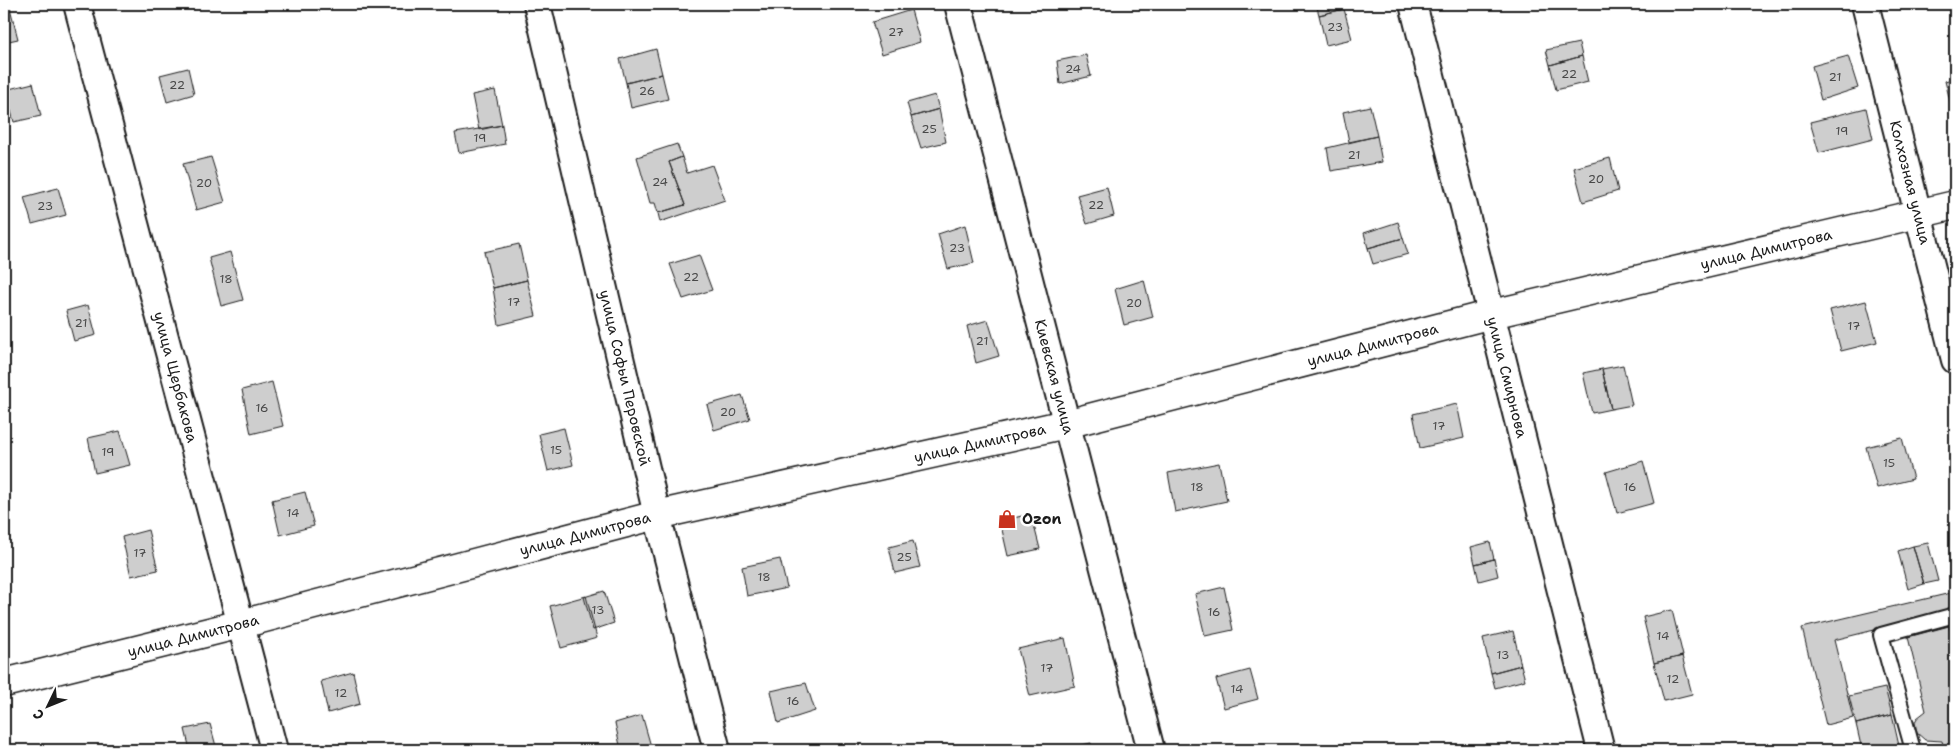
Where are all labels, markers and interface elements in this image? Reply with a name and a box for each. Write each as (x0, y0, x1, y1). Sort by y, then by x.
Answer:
house number: 23 (1327, 19, 1343, 35)
house number: 27 (888, 24, 904, 40)
house number: 24 (1065, 61, 1081, 77)
house number: 22 (1561, 66, 1577, 82)
house number: 21 (1829, 69, 1841, 85)
house number: 22 (169, 77, 185, 93)
house number: 26 (639, 83, 655, 99)
street label: Колхозная улица (1885, 118, 1936, 247)
house number: 25 (921, 121, 937, 137)
house number: 19 (1836, 123, 1848, 139)
house number: 19 (474, 130, 486, 146)
house number: 21 (1348, 147, 1360, 163)
house number: 20 (1588, 171, 1604, 187)
house number: 24 (652, 174, 668, 190)
house number: 20 (196, 175, 212, 191)
house number: 22 (1088, 197, 1104, 213)
house number: 23 (37, 198, 53, 214)
street label: улица Димитрова (1698, 224, 1835, 275)
house number: 23 (949, 240, 965, 256)
house number: 22 (683, 269, 699, 285)
house number: 18 (219, 271, 233, 287)
street label: улица Софьи Перовской (594, 288, 655, 468)
house number: 17 (508, 294, 520, 310)
house number: 20 (1126, 295, 1142, 311)
street label: улица Щербакова (149, 310, 203, 446)
house number: 21 (75, 315, 87, 331)
street label: улица Смирнова (1482, 315, 1532, 441)
street label: Киевская улица (1030, 317, 1079, 437)
street label: улица Димитрова (1305, 318, 1441, 371)
house number: 17 (1848, 318, 1860, 334)
house number: 21 (976, 333, 988, 349)
house number: 16 (255, 400, 269, 416)
house number: 20 (720, 404, 736, 420)
house number: 17 (1433, 418, 1445, 434)
street label: улица Димитрова (912, 419, 1048, 468)
house number: 15 (550, 442, 562, 458)
house number: 19 (102, 444, 114, 460)
house number: 15 (1883, 455, 1895, 471)
house number: 18 (1190, 479, 1204, 495)
house number: 16 (1623, 479, 1637, 495)
house number: 14 (287, 505, 299, 521)
street label: улица Димитрова (517, 507, 653, 561)
shop icon: Ozon (996, 508, 1018, 530)
place label: Ozon (1022, 509, 1062, 529)
house number: 17 (134, 545, 146, 561)
house number: 25 (896, 549, 912, 565)
house number: 18 (757, 569, 771, 585)
house number: 13 (592, 602, 604, 618)
house number: 16 (1207, 604, 1221, 620)
street label: улица Димитрова (125, 610, 262, 662)
house number: 14 (1657, 628, 1669, 644)
house number: 13 (1497, 647, 1509, 663)
house number: 17 (1041, 660, 1053, 676)
house number: 12 (1667, 671, 1679, 687)
house number: 14 (1231, 681, 1243, 697)
north arrow (22, 682, 72, 732)
house number: 12 (335, 685, 347, 701)
house number: 16 (786, 693, 800, 709)
text: С (29, 706, 48, 724)

